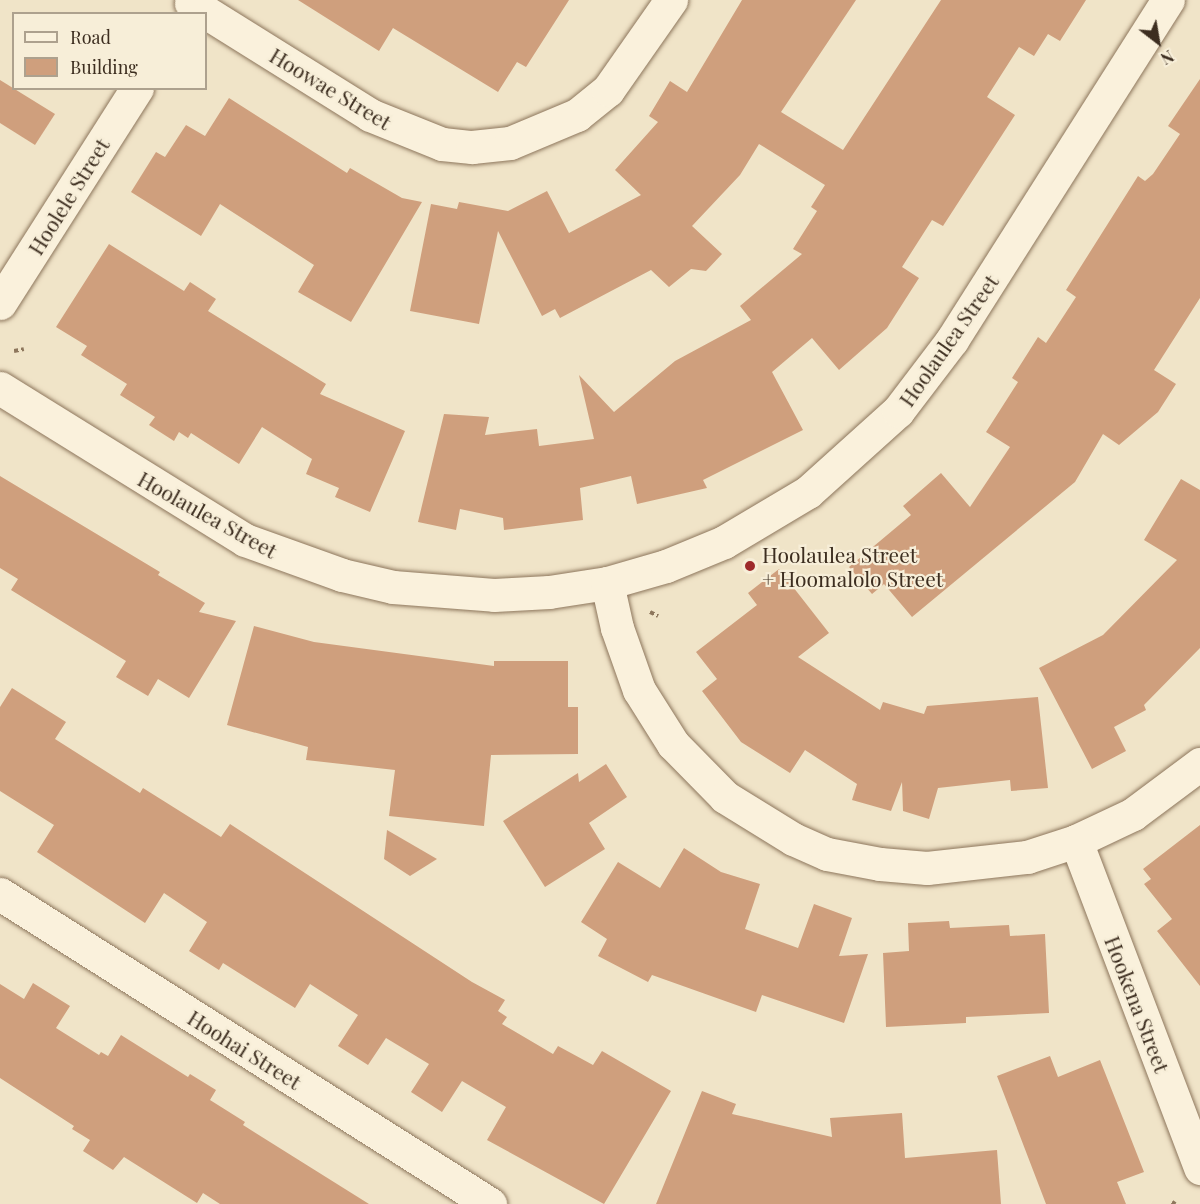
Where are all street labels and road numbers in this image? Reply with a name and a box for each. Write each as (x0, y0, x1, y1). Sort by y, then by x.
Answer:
street label: Hoowae Street (266, 42, 396, 134)
street label: Hoolele Street (22, 133, 114, 259)
street label: Hoolaulea Street (893, 269, 1003, 411)
street label: Hoolaulea Street (134, 465, 282, 563)
street label: Hookena Street (1100, 932, 1176, 1076)
street label: Hoohai Street (184, 1004, 306, 1094)

